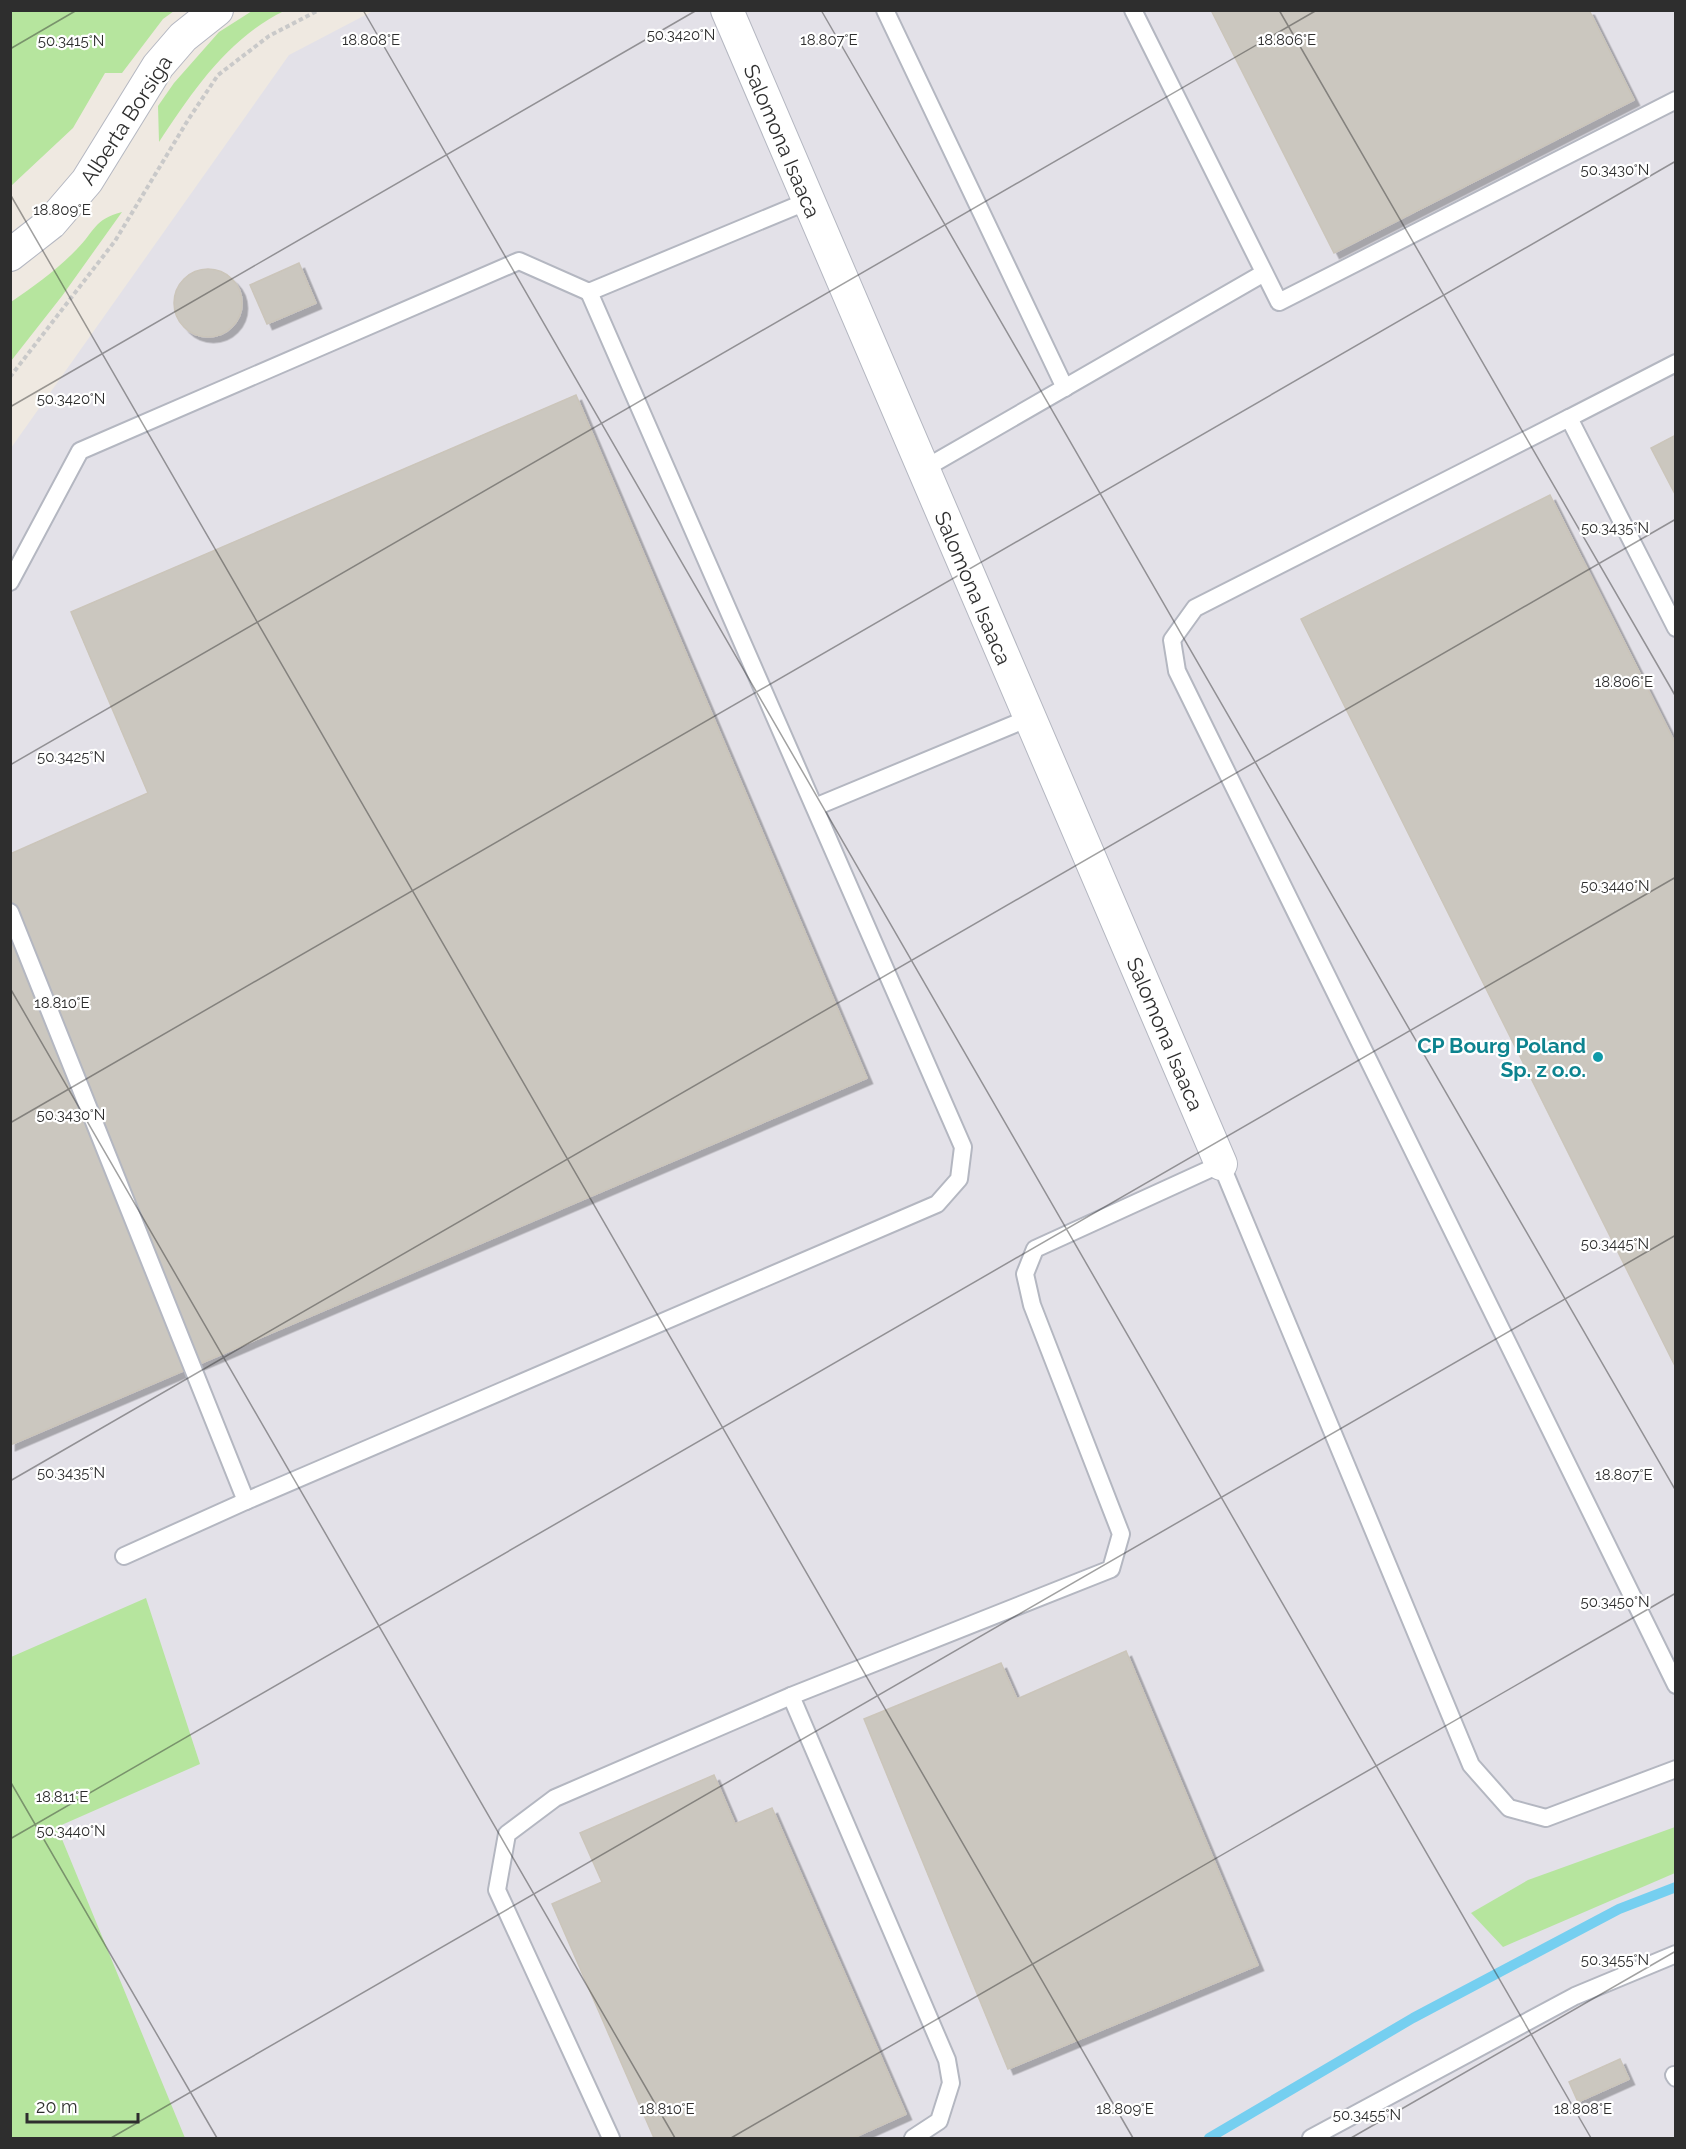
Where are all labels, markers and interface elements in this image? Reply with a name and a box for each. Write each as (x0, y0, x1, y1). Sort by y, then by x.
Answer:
text: 50.3420°N (647, 26, 715, 44)
text: 18.808°E (342, 31, 400, 49)
text: 18.807°E (800, 31, 858, 49)
text: 18.806°E (1258, 31, 1316, 49)
text: 50.3415°N (38, 32, 104, 50)
street label: Alberta Borsiga (75, 51, 177, 189)
street label: Salomona Isaaca (738, 60, 826, 222)
text: 50.3430°N (1581, 161, 1649, 179)
text: 18.809°E (33, 201, 91, 219)
text: 50.3420°N (37, 390, 105, 408)
street label: Salomona Isaaca (929, 507, 1017, 669)
text: 50.3435°N (1581, 519, 1649, 537)
text: 18.806°E (1595, 673, 1653, 691)
text: 50.3425°N (37, 748, 105, 766)
text: 50.3440°N (1580, 877, 1650, 895)
street label: Salomona Isaaca (1121, 953, 1209, 1115)
text: 18.810°E (34, 994, 90, 1012)
place label: CP Bourg Poland Sp. z o.o. (1417, 1033, 1586, 1082)
marker: CP Bourg Poland Sp. z o.o. (1591, 1050, 1605, 1064)
text: 50.3430°N (37, 1106, 105, 1124)
text: 50.3445°N (1581, 1235, 1649, 1253)
text: 50.3435°N (37, 1464, 105, 1482)
text: 18.807°E (1595, 1466, 1653, 1484)
text: 50.3450°N (1580, 1593, 1650, 1611)
text: 18.811°E (36, 1788, 88, 1806)
text: 50.3440°N (36, 1822, 106, 1840)
text: 50.3455°N (1581, 1951, 1649, 1969)
scale bar (27, 2086, 138, 2124)
text: 20 m (36, 2096, 78, 2117)
text: 18.810°E (639, 2100, 695, 2118)
text: 18.809°E (1096, 2100, 1154, 2118)
text: 18.808°E (1554, 2100, 1612, 2118)
text: 50.3455°N (1333, 2106, 1401, 2124)

